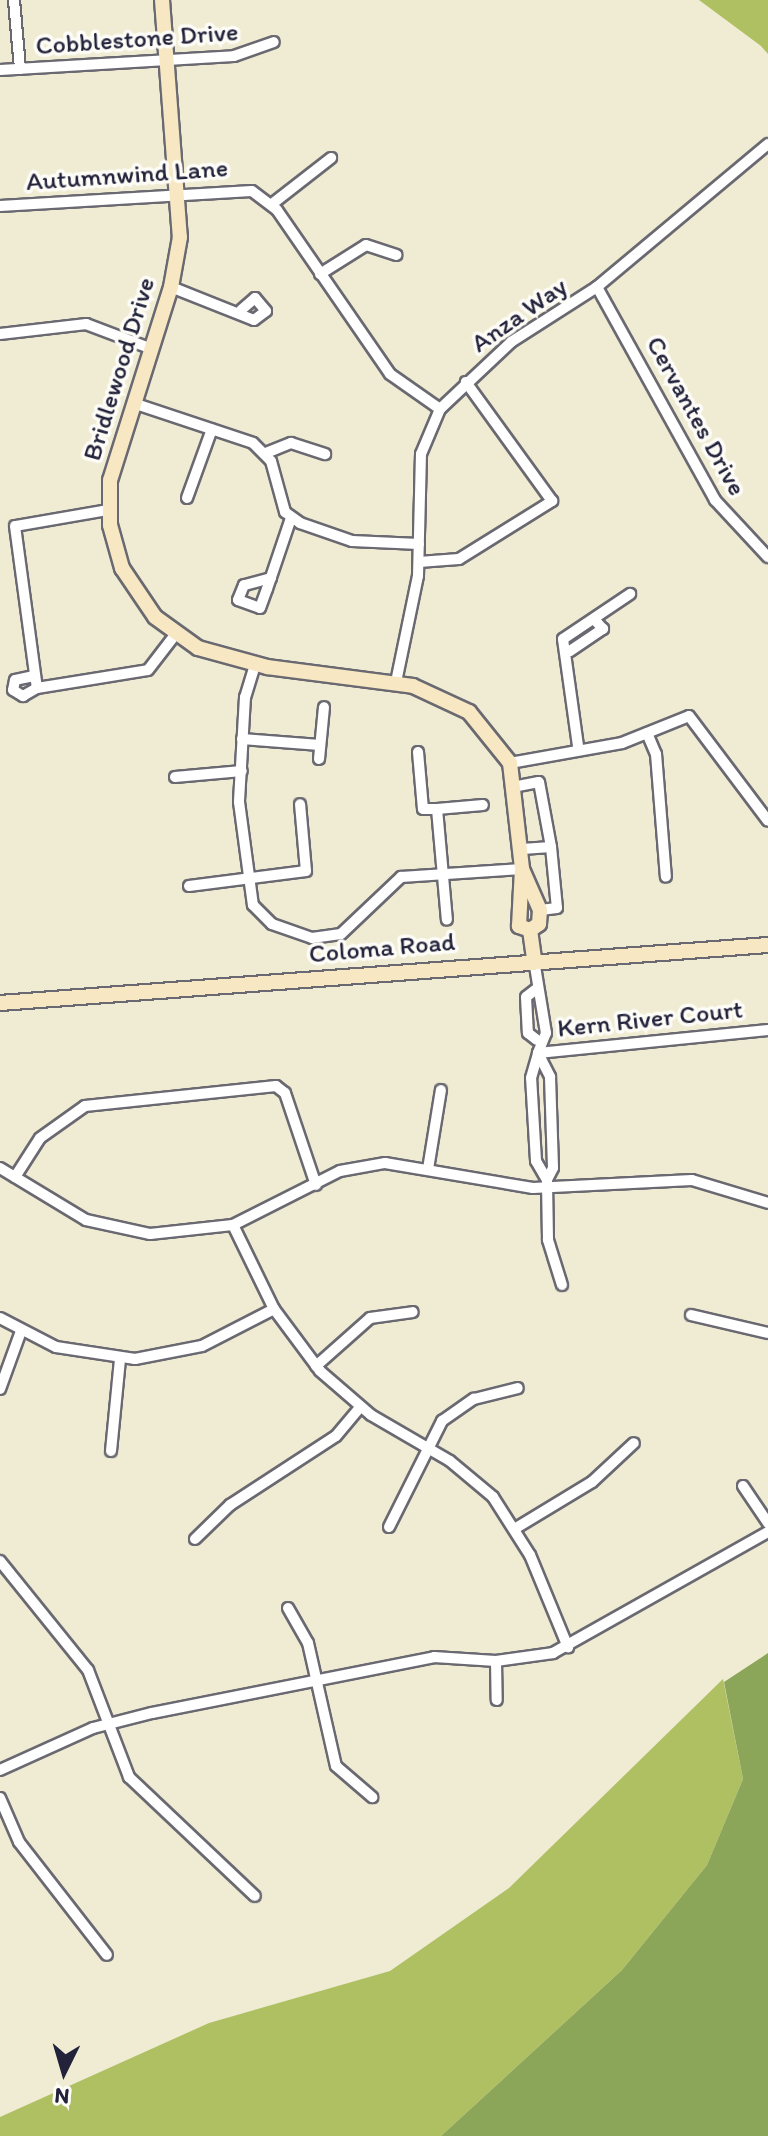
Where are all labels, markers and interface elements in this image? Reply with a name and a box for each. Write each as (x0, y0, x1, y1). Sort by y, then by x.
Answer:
street label: Cobblestone Drive (35, 16, 239, 62)
street label: Autumnwind Lane (25, 152, 229, 198)
street label: Anza Way (465, 271, 573, 359)
street label: Bridlewood Drive (76, 274, 162, 464)
street label: Cervantes Drive (639, 331, 753, 501)
street label: Coloma Road (307, 926, 457, 970)
street label: Kern River Court (556, 994, 744, 1044)
north arrow (24, 2032, 104, 2112)
text: N (53, 2082, 70, 2111)

